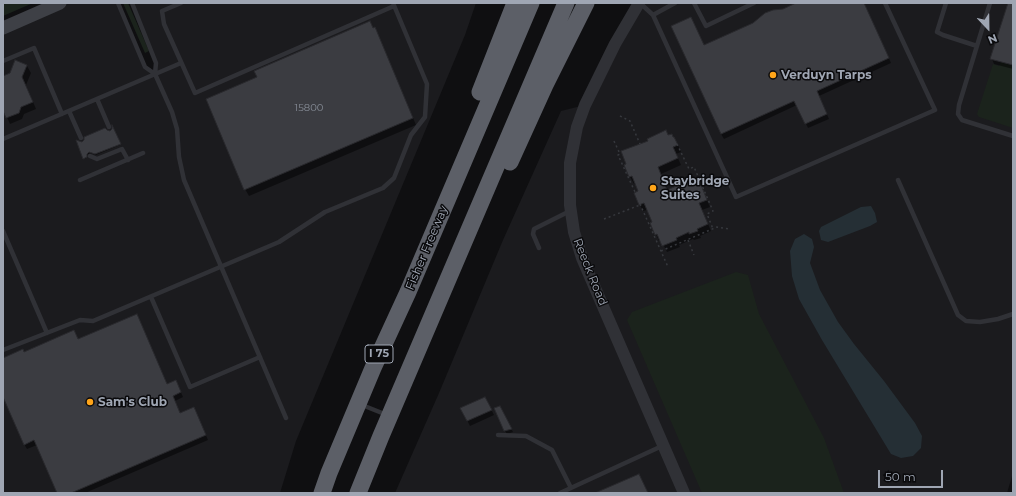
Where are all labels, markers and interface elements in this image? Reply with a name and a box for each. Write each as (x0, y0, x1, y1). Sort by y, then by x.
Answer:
north arrow (968, 8, 1008, 48)
text: N (986, 31, 999, 47)
place label: Verduyn Tarps (781, 68, 872, 82)
marker: Verduyn Tarps (768, 70, 778, 80)
house number: 15800 (295, 102, 323, 114)
place label: Staybridge Suites (661, 174, 729, 202)
marker: Staybridge Suites (648, 183, 658, 193)
street label: Fisher Freeway (403, 204, 451, 292)
street label: Reeck Road (570, 236, 610, 308)
road number: I 75 (365, 345, 393, 363)
place label: Sam's Club (98, 395, 167, 409)
marker: Sam's Club (85, 397, 95, 407)
scale bar (880, 462, 945, 488)
text: 50 m (885, 469, 916, 484)

